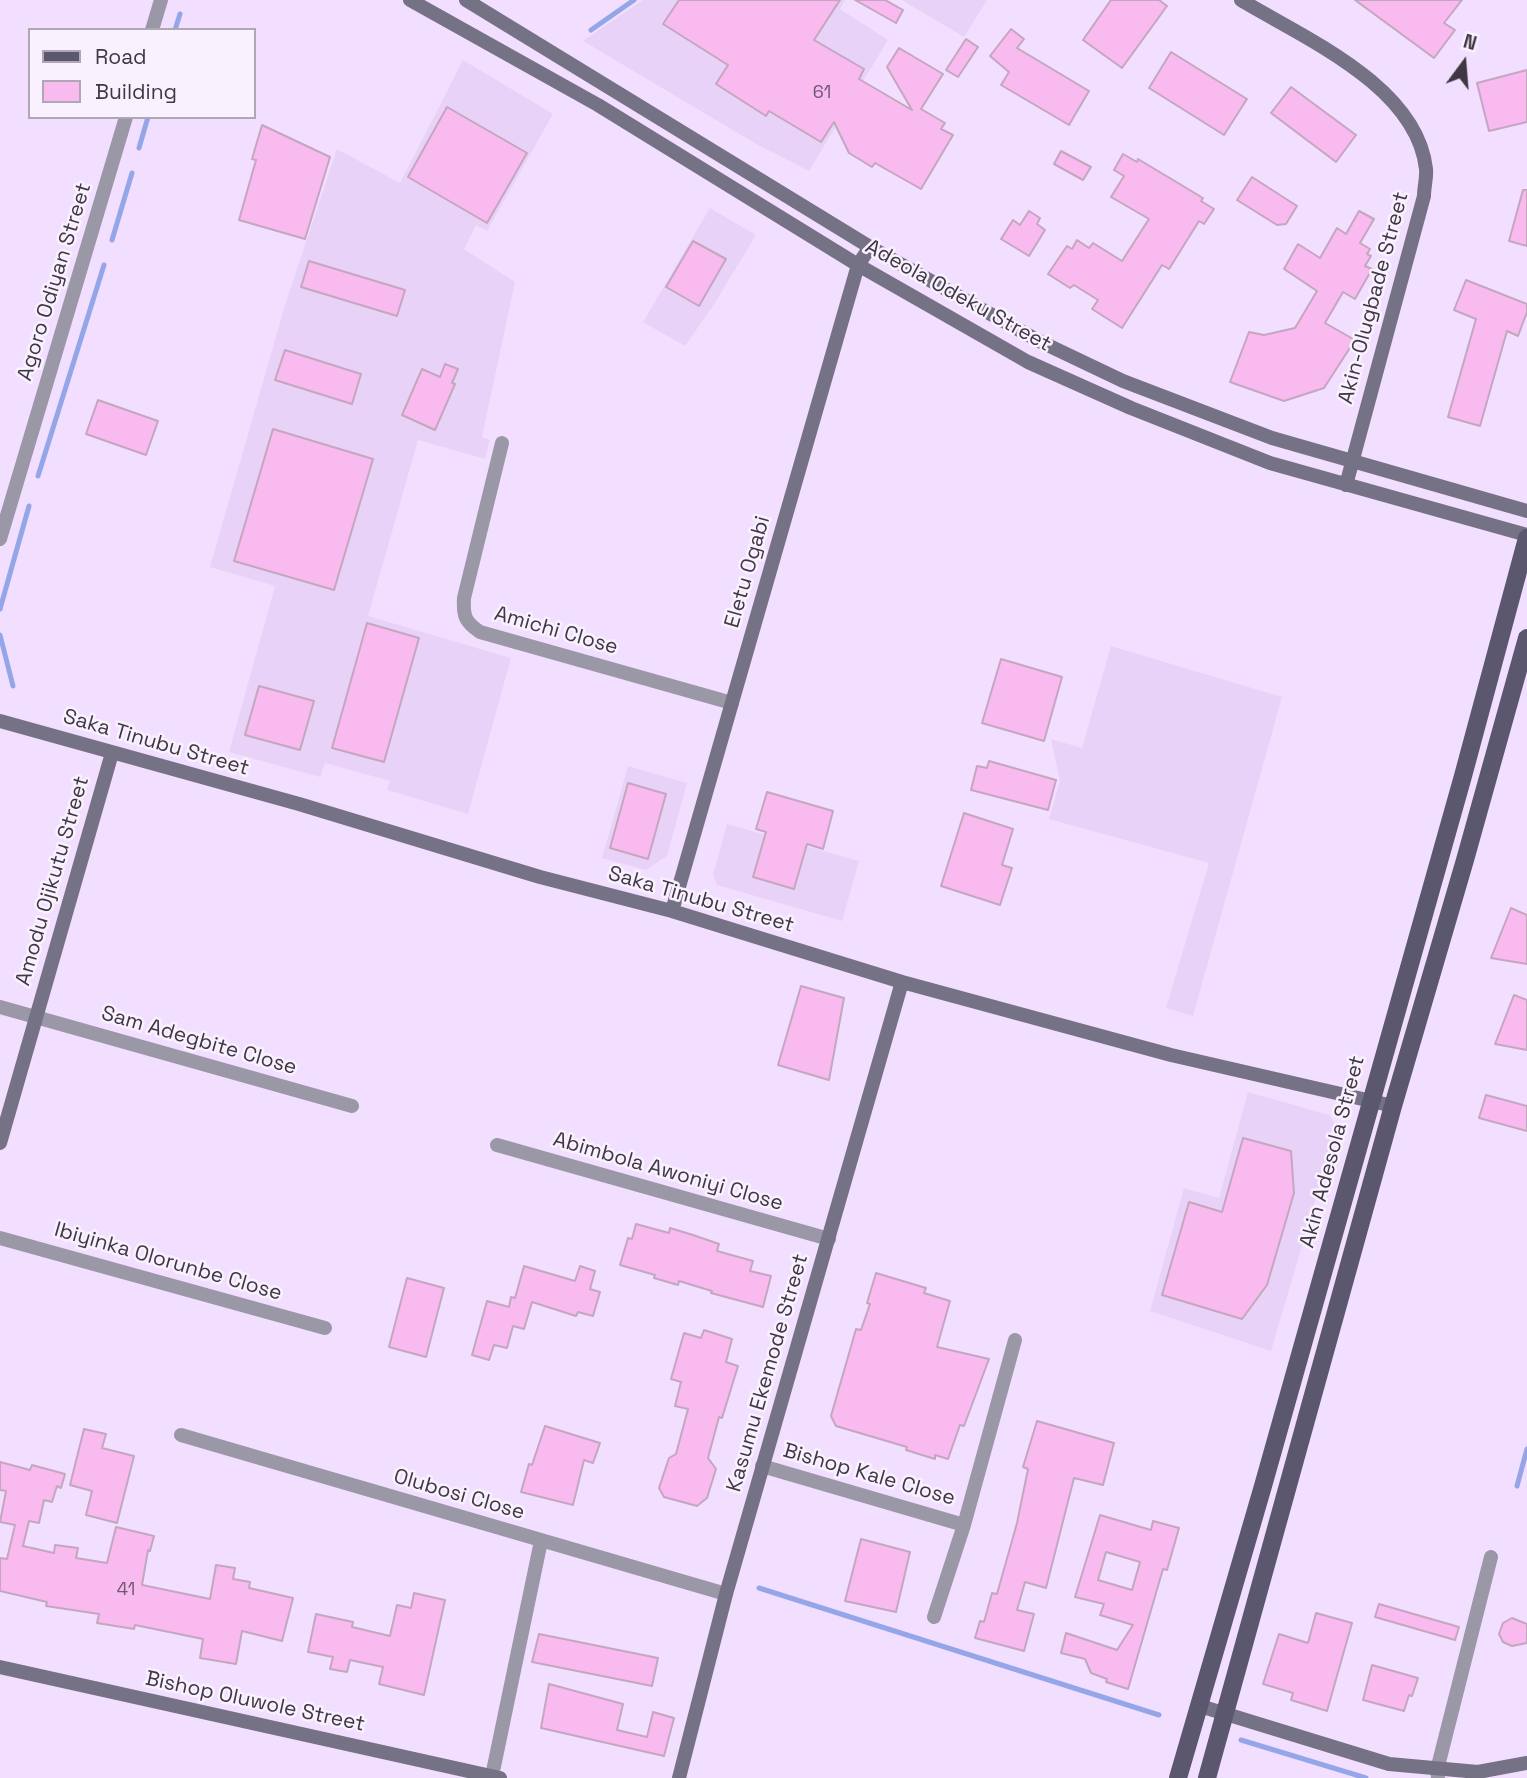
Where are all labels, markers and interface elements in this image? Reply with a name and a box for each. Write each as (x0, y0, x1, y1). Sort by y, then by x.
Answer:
legend (28, 28, 256, 119)
north arrow (1429, 28, 1499, 98)
text: N (1460, 29, 1479, 56)
text: Road (95, 43, 147, 70)
text: Building (95, 78, 177, 105)
house number: 61 (813, 82, 831, 104)
street label: Agoro Odiyan Street (13, 180, 97, 384)
street label: Akin-Olugbade Street (1334, 189, 1414, 407)
street label: Adeola Odeku Street (861, 234, 1055, 358)
street label: Eletu Ogabi (720, 513, 776, 631)
street label: Amichi Close (491, 601, 621, 661)
street label: Saka Tinubu Street (60, 704, 252, 782)
street label: Amodu Ojikutu Street (11, 773, 95, 989)
street label: Saka Tinubu Street (605, 861, 797, 939)
street label: Sam Adegbite Close (98, 1001, 300, 1081)
street label: Akin Adesola Street (1295, 1053, 1371, 1251)
street label: Abimbola Awoniyi Close (550, 1127, 786, 1217)
street label: Ibiyinka Olorunbe Close (51, 1217, 285, 1307)
street label: Kasumu Ekemode Street (722, 1251, 814, 1495)
street label: Bishop Kale Close (780, 1438, 958, 1512)
street label: Olubosi Close (391, 1464, 527, 1526)
house number: 41 (117, 1579, 135, 1601)
street label: Bishop Oluwole Street (143, 1666, 367, 1738)

